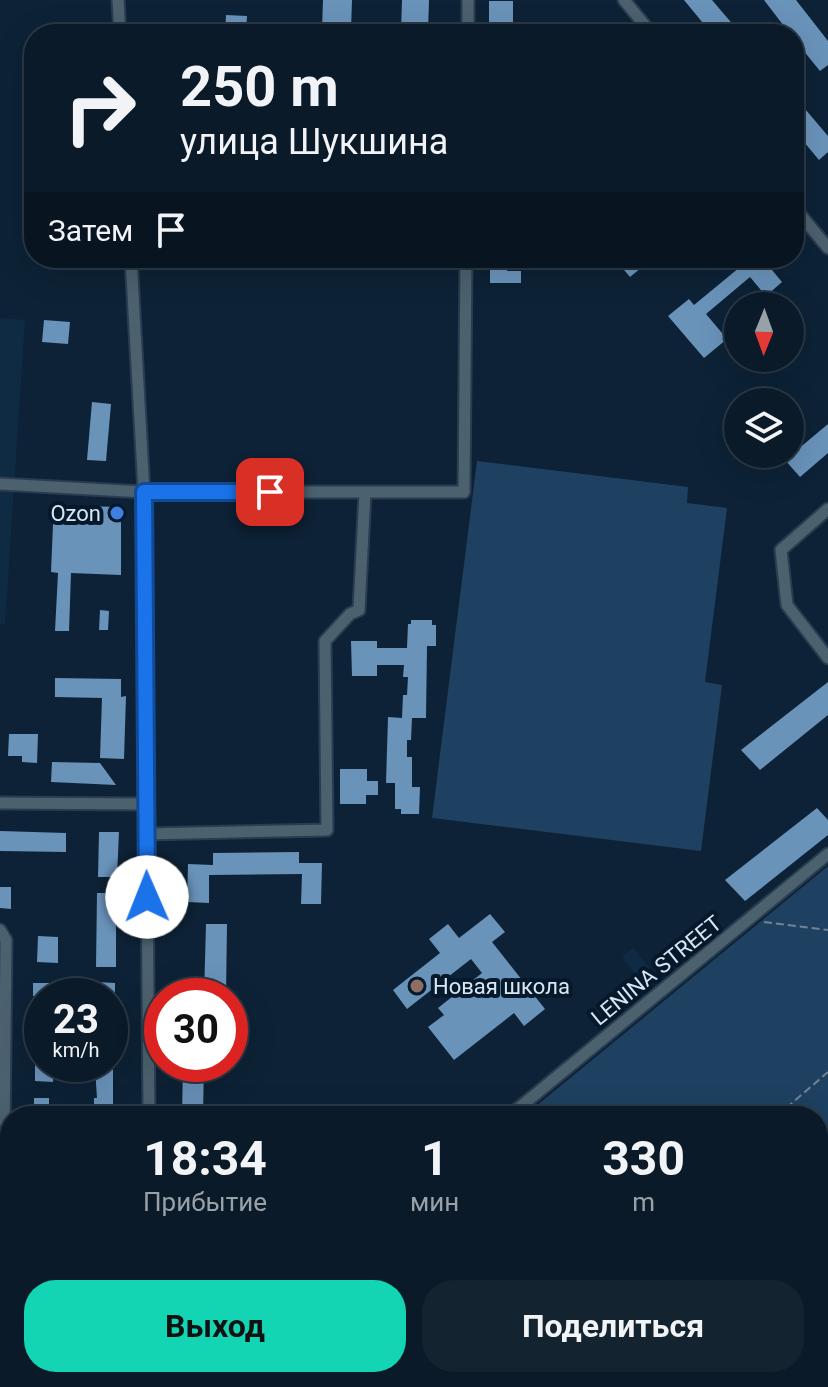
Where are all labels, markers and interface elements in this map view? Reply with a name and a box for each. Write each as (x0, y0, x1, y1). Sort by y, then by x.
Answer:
text: 250 m (180, 54, 339, 120)
icon: right (48, 56, 152, 160)
text: улица Шукшина (180, 121, 448, 163)
icon: arrive (149, 208, 193, 252)
text: Затем (48, 213, 133, 248)
north arrow (724, 292, 804, 372)
map controls (724, 292, 804, 468)
button: layers (724, 388, 804, 468)
pin (236, 458, 304, 526)
icon: arrive (248, 470, 292, 514)
place label: Ozon (50, 501, 101, 526)
marker: Ozon (108, 504, 126, 522)
position arrow (105, 855, 189, 939)
street label: LENINA STREET (586, 910, 726, 1030)
place label: Новая школа (433, 974, 570, 999)
marker: Новая школа (408, 977, 426, 995)
speed limit sign: 30 (144, 978, 248, 1082)
text: 23 (53, 996, 99, 1043)
text: km/h (53, 1038, 99, 1062)
text: 18:34 (143, 1130, 267, 1187)
text: 1 (421, 1130, 448, 1187)
text: 330 (602, 1130, 685, 1187)
text: Прибытие (143, 1187, 267, 1217)
text: мин (410, 1187, 459, 1217)
text: m (632, 1187, 655, 1217)
button: Выход (24, 1280, 406, 1372)
button: Поделиться (422, 1280, 804, 1372)

